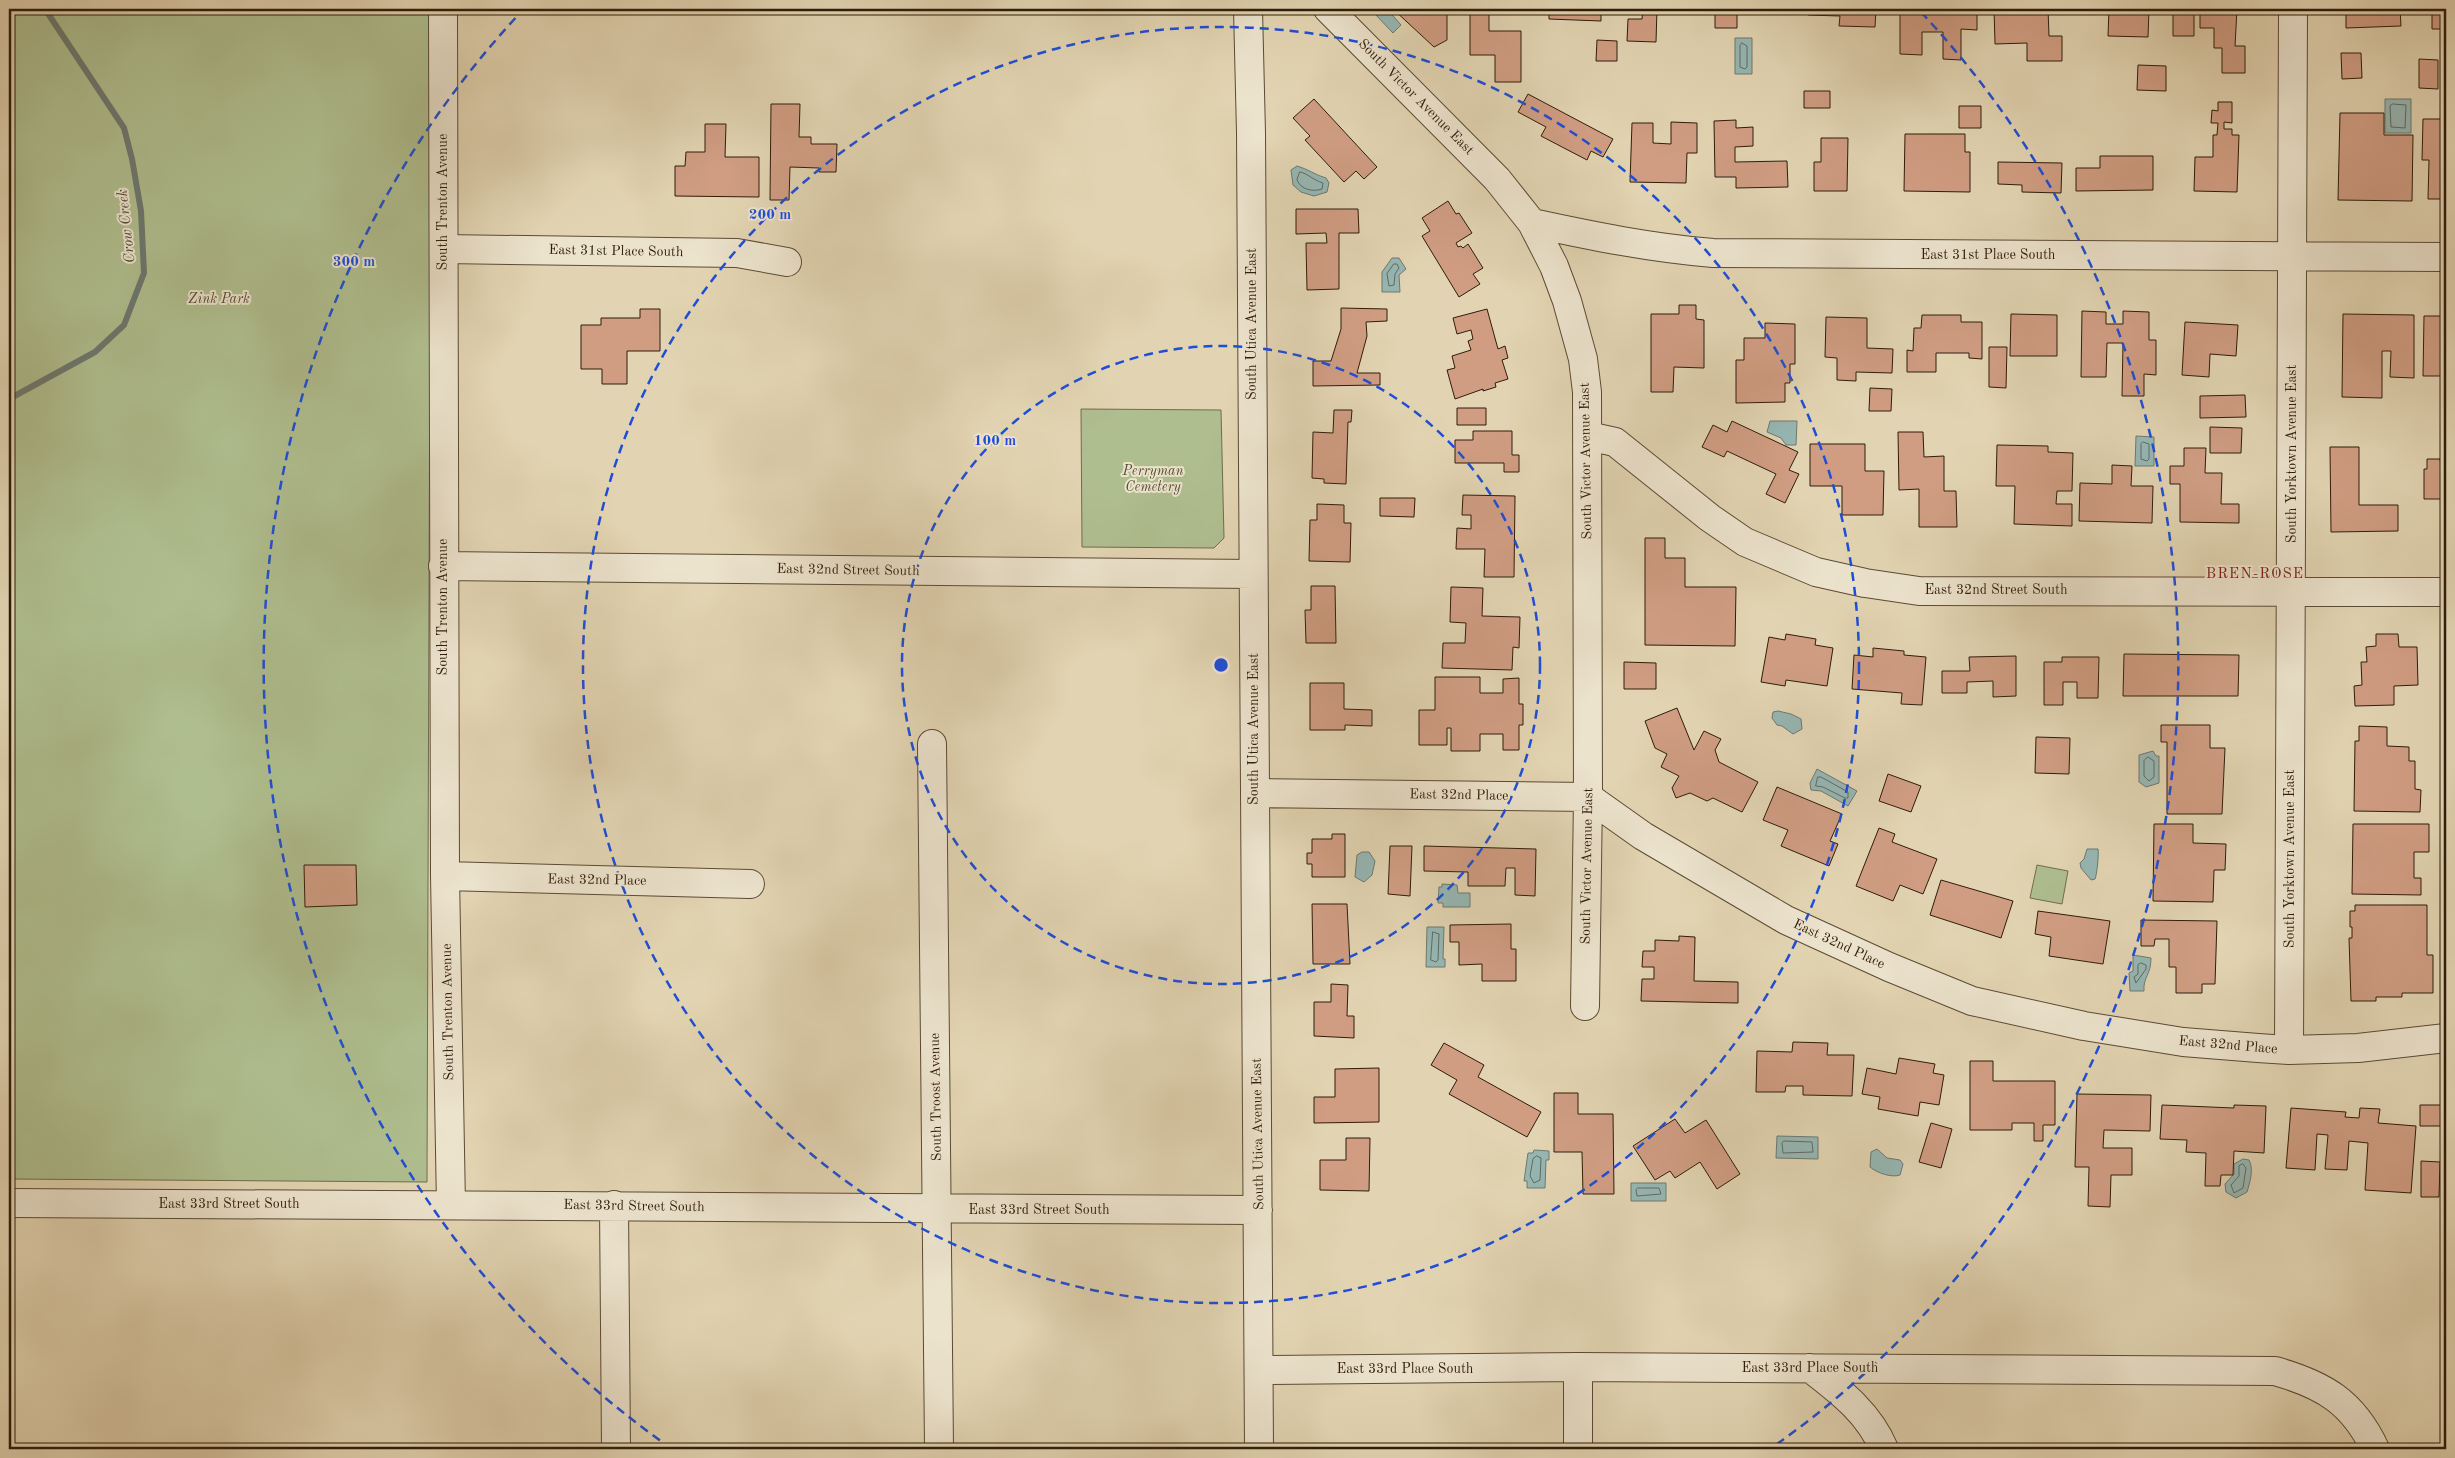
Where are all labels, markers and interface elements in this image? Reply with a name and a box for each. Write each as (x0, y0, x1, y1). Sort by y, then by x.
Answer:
street label: South Victor Avenue East (1356, 37, 1477, 158)
street label: South Trenton Avenue (436, 133, 450, 271)
water label: Crow Creek (116, 188, 138, 264)
text: 200 m (749, 208, 791, 223)
street label: East 31st Place South (548, 243, 684, 259)
street label: South Utica Avenue East (1245, 248, 1259, 400)
street label: East 31st Place South (1921, 248, 2056, 262)
text: 300 m (333, 255, 375, 270)
park label: Zink Park (188, 292, 250, 306)
street label: South Yorktown Avenue East (2285, 365, 2299, 543)
street label: South Victor Avenue East (1578, 382, 1594, 540)
text: 100 m (974, 434, 1016, 449)
park label: Perryman Cemetery (1122, 464, 1183, 495)
street label: South Trenton Avenue (436, 538, 450, 676)
street label: East 32nd Street South (776, 562, 920, 578)
district label: BREN-ROSE (2206, 567, 2304, 582)
street label: East 32nd Street South (1924, 583, 2068, 597)
street label: South Utica Avenue East (1247, 653, 1261, 805)
centre of rings (1212, 656, 1230, 674)
street label: South Yorktown Avenue East (2283, 770, 2297, 948)
street label: East 32nd Place (1409, 787, 1509, 803)
street label: South Victor Avenue East (1579, 787, 1595, 945)
street label: East 32nd Place (547, 872, 647, 888)
street label: East 32nd Place (1791, 917, 1887, 971)
street label: South Trenton Avenue (440, 943, 456, 1081)
street label: South Troost Avenue (928, 1033, 944, 1161)
street label: East 32nd Place (2178, 1034, 2278, 1056)
street label: South Utica Avenue East (1250, 1058, 1266, 1210)
street label: East 33rd Street South (158, 1197, 300, 1211)
street label: East 33rd Street South (563, 1198, 705, 1214)
street label: East 33rd Street South (968, 1203, 1110, 1217)
street label: East 33rd Place South (1742, 1361, 1879, 1375)
street label: East 33rd Place South (1337, 1362, 1474, 1376)

